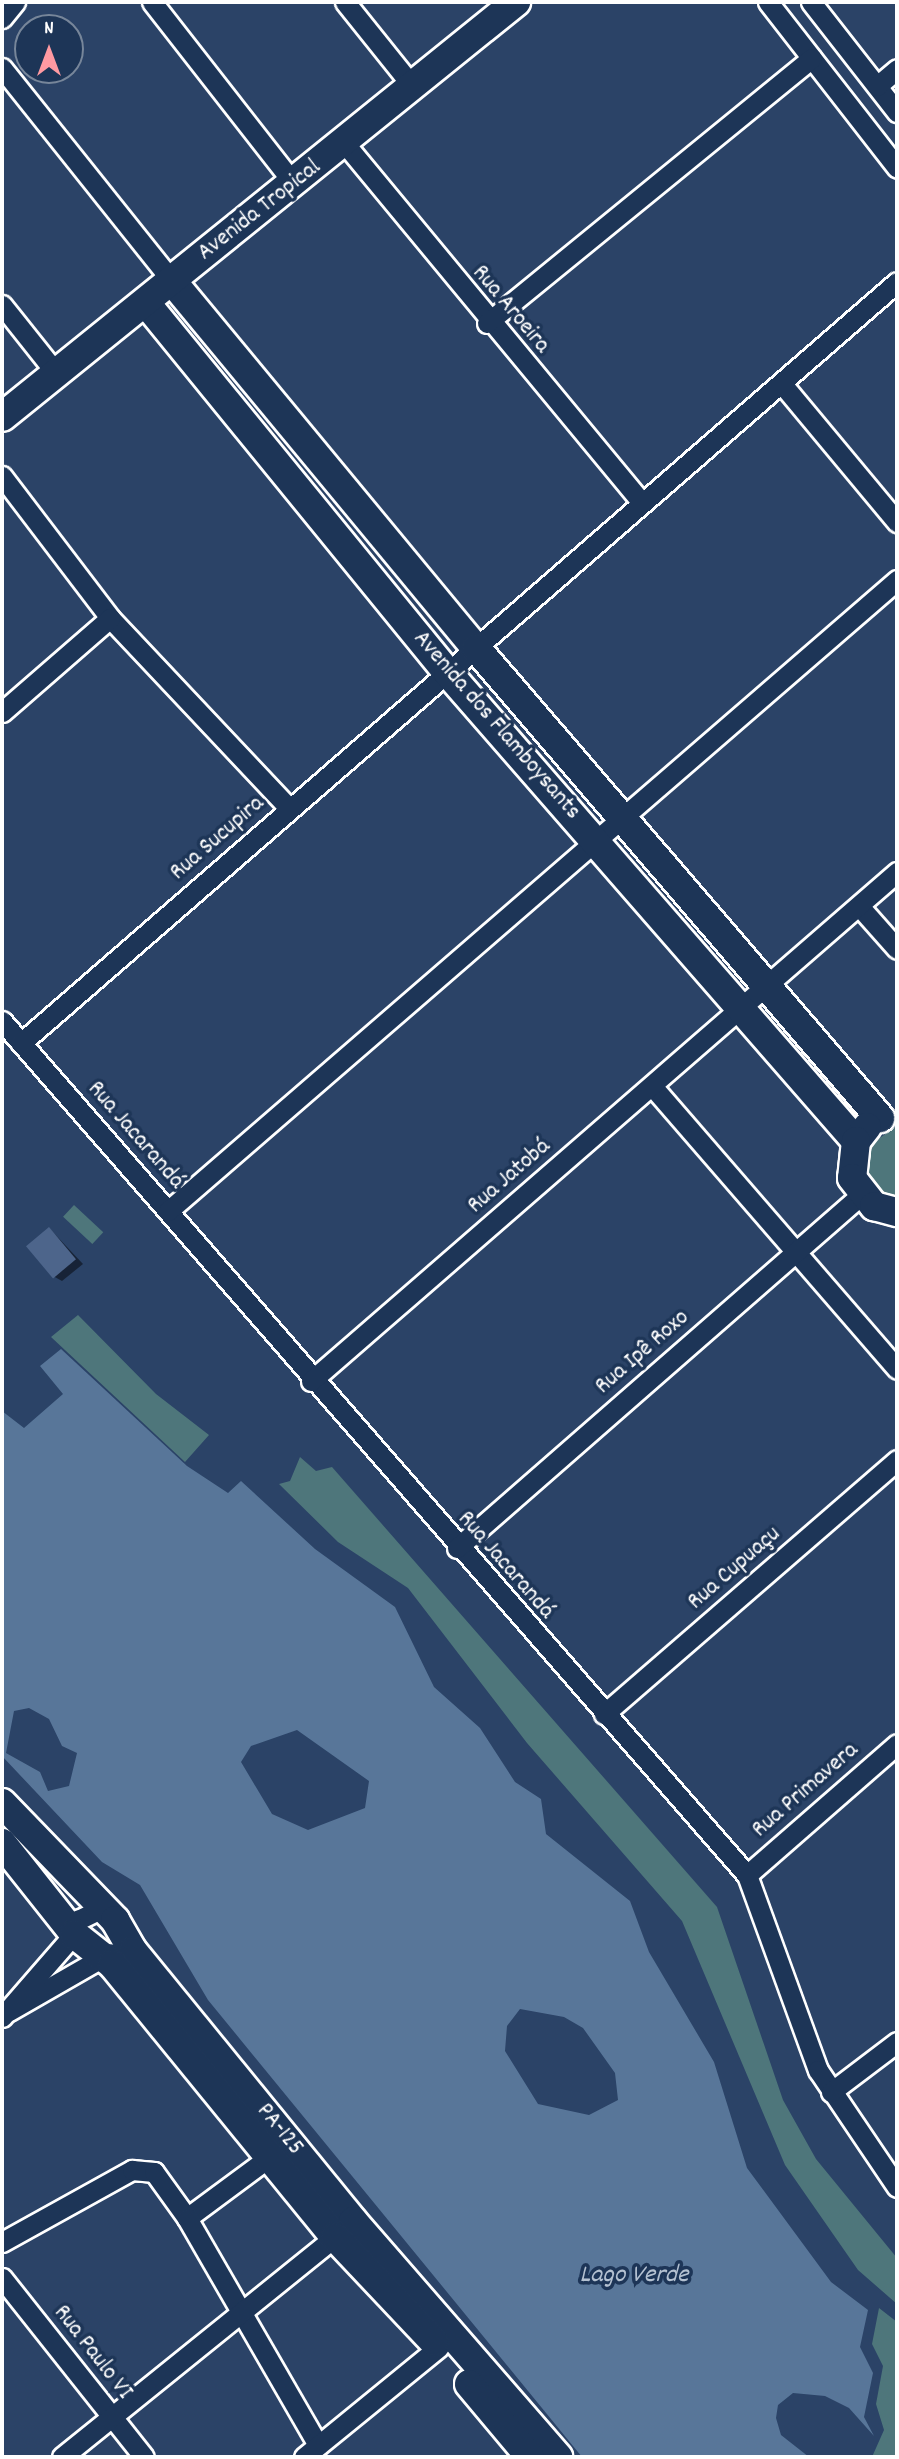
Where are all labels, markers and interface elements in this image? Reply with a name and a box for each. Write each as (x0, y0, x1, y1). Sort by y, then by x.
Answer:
north arrow (14, 14, 84, 84)
text: N (44, 16, 54, 43)
street label: Avenida Tropical (193, 154, 327, 268)
street label: Rua Aroeira (465, 260, 555, 360)
street label: Avenida dos Flamboysants (406, 626, 586, 826)
street label: Rua Sucupira (165, 790, 271, 888)
street label: Rua Jacarandá (80, 1076, 190, 1196)
street label: Rua Jatobá (463, 1133, 557, 1221)
street label: Rua Ipê Roxo (590, 1304, 696, 1402)
street label: Rua Jacarandá (450, 1506, 560, 1626)
street label: Rua Cupuaçu (683, 1521, 787, 1617)
street label: Rua Primavera (747, 1737, 865, 1845)
street label: PA-125 (249, 2098, 309, 2162)
water label: Lago Verde (580, 2260, 688, 2292)
street label: Rua Paulo VI (46, 2300, 138, 2406)

